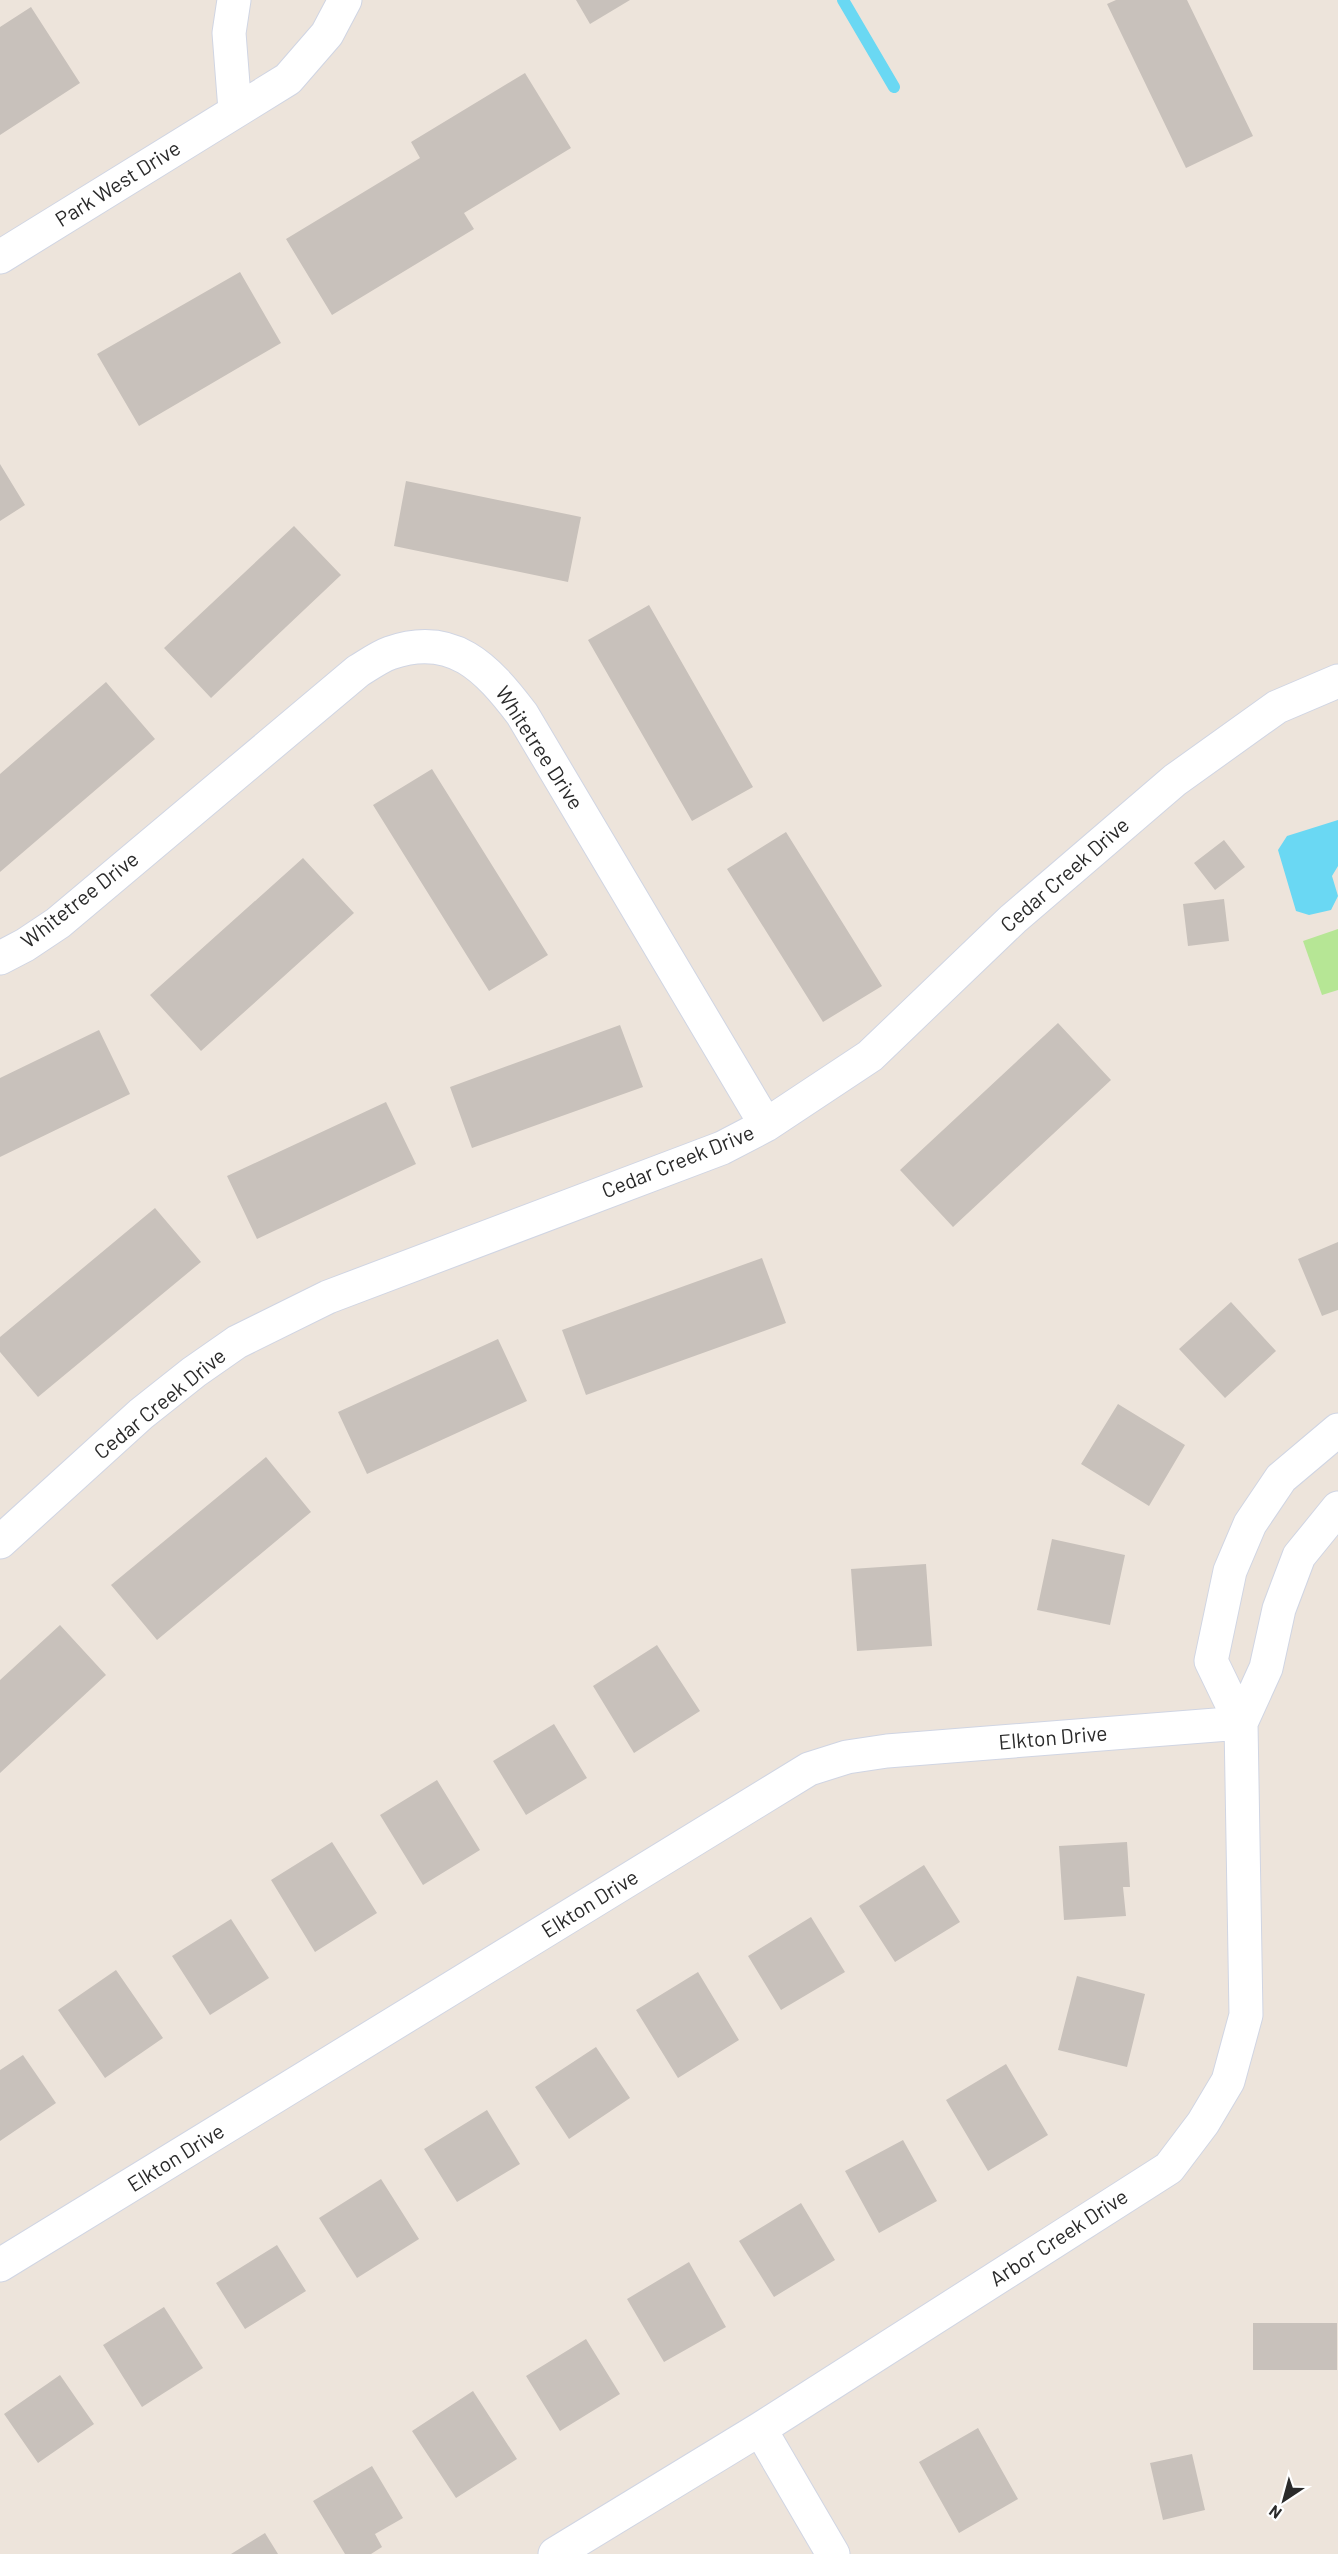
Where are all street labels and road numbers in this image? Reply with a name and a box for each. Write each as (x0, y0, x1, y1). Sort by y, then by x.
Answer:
street label: Park West Drive (50, 134, 184, 231)
street label: Whitetree Drive (491, 681, 589, 814)
street label: Cedar Creek Drive (995, 811, 1133, 936)
street label: Whitetree Drive (15, 845, 143, 952)
street label: Cedar Creek Drive (598, 1119, 757, 1203)
street label: Cedar Creek Drive (88, 1342, 230, 1464)
street label: Elkton Drive (997, 1719, 1108, 1754)
street label: Elkton Drive (536, 1863, 642, 1942)
street label: Elkton Drive (122, 2117, 228, 2196)
street label: Arbor Creek Drive (985, 2183, 1132, 2291)

